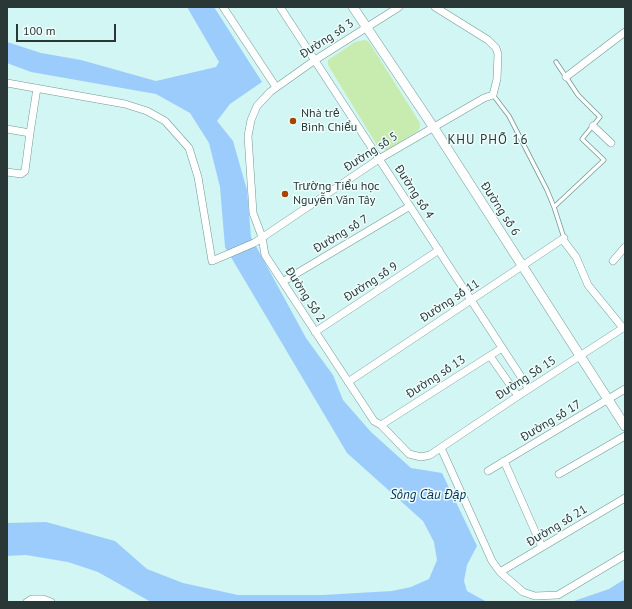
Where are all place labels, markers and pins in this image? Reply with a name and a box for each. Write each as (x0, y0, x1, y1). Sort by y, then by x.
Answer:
place label: Nhà trẻ Bình Chiểu (301, 107, 357, 135)
marker: Nhà trẻ Bình Chiểu (288, 116, 298, 126)
place label: Trường Tiểu học Nguyễn Văn Tây (293, 180, 379, 208)
marker: Trường Tiểu học Nguyễn Văn Tây (280, 189, 290, 199)

